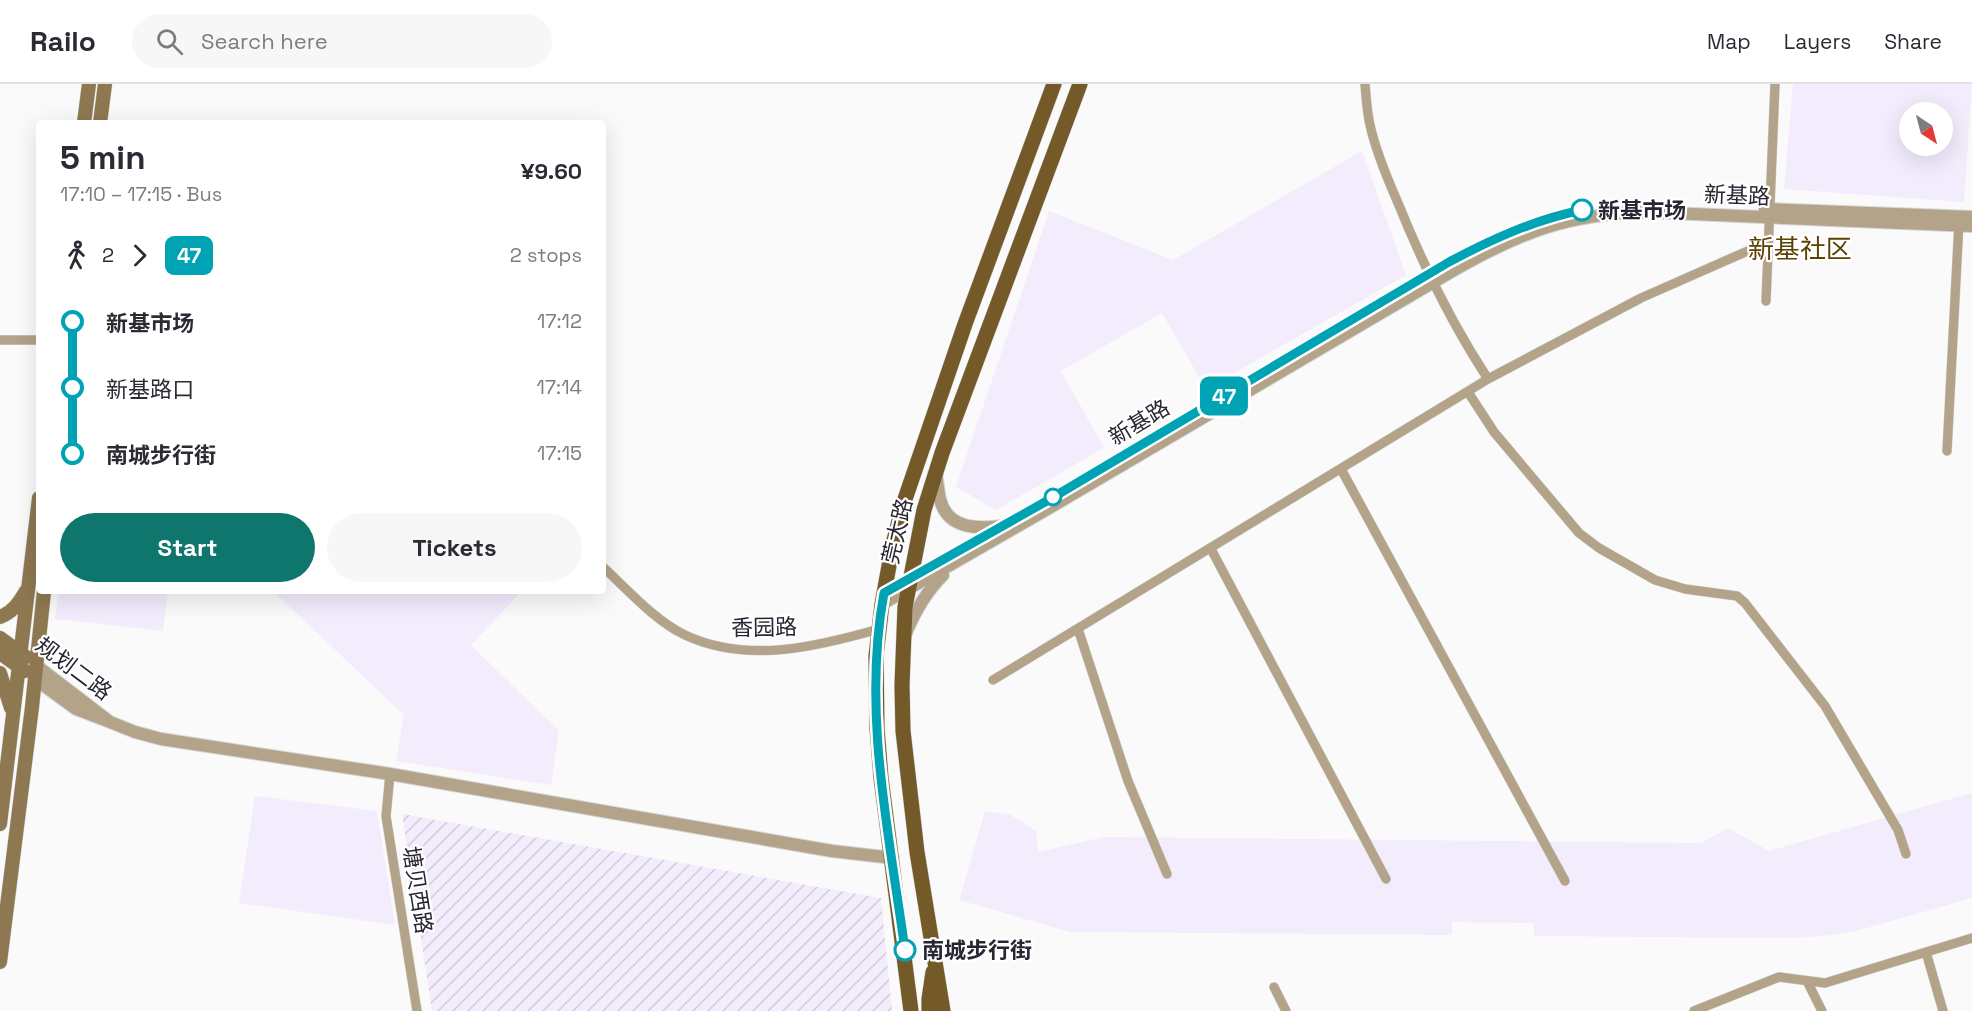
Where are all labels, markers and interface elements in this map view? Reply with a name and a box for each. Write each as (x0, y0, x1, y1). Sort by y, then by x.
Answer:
search box (132, 14, 552, 68)
text: Railo (30, 23, 96, 59)
icon: search (153, 25, 186, 58)
text: Search here (201, 27, 328, 55)
text: Map (1707, 28, 1751, 55)
text: Layers (1784, 28, 1851, 55)
text: Share (1884, 28, 1942, 55)
north arrow (1899, 102, 1953, 156)
map controls (1899, 102, 1953, 156)
text: 5 min (60, 137, 145, 179)
text: ¥9.60 (521, 157, 582, 185)
street label: 新基路 (1704, 180, 1770, 210)
text: 17:10 – 17:15 · Bus (60, 181, 222, 207)
place label: 新基市场 (1598, 196, 1686, 224)
marker: 新基市场 (1571, 199, 1593, 221)
district label: 新基社区 (1748, 232, 1852, 266)
icon: walk (60, 239, 93, 272)
icon: forward (123, 239, 156, 272)
text: 2 (102, 242, 114, 268)
text: 47 (177, 242, 201, 269)
text: 2 stops (510, 242, 582, 268)
text: 17:12 (537, 308, 582, 334)
text: 新基市场 (106, 309, 194, 337)
text: 17:14 (536, 374, 582, 400)
text: 新基路口 (106, 375, 194, 403)
line badge: 47 (1197, 376, 1251, 416)
text: 47 (1212, 383, 1236, 410)
street label: 新基路 (1103, 393, 1175, 451)
text: 17:15 (537, 440, 582, 466)
text: 南城步行街 (106, 441, 216, 469)
unlabelled marker (1044, 488, 1062, 506)
street label: 莞太路 (876, 496, 918, 566)
button: Start (60, 513, 315, 582)
button: Tickets (327, 513, 582, 582)
street label: 香园路 (731, 612, 797, 642)
street label: 规划二路 (30, 630, 118, 706)
street label: 塘贝西路 (397, 844, 439, 936)
place label: 南城步行街 (922, 936, 1032, 964)
marker: 南城步行街 (894, 939, 916, 961)

